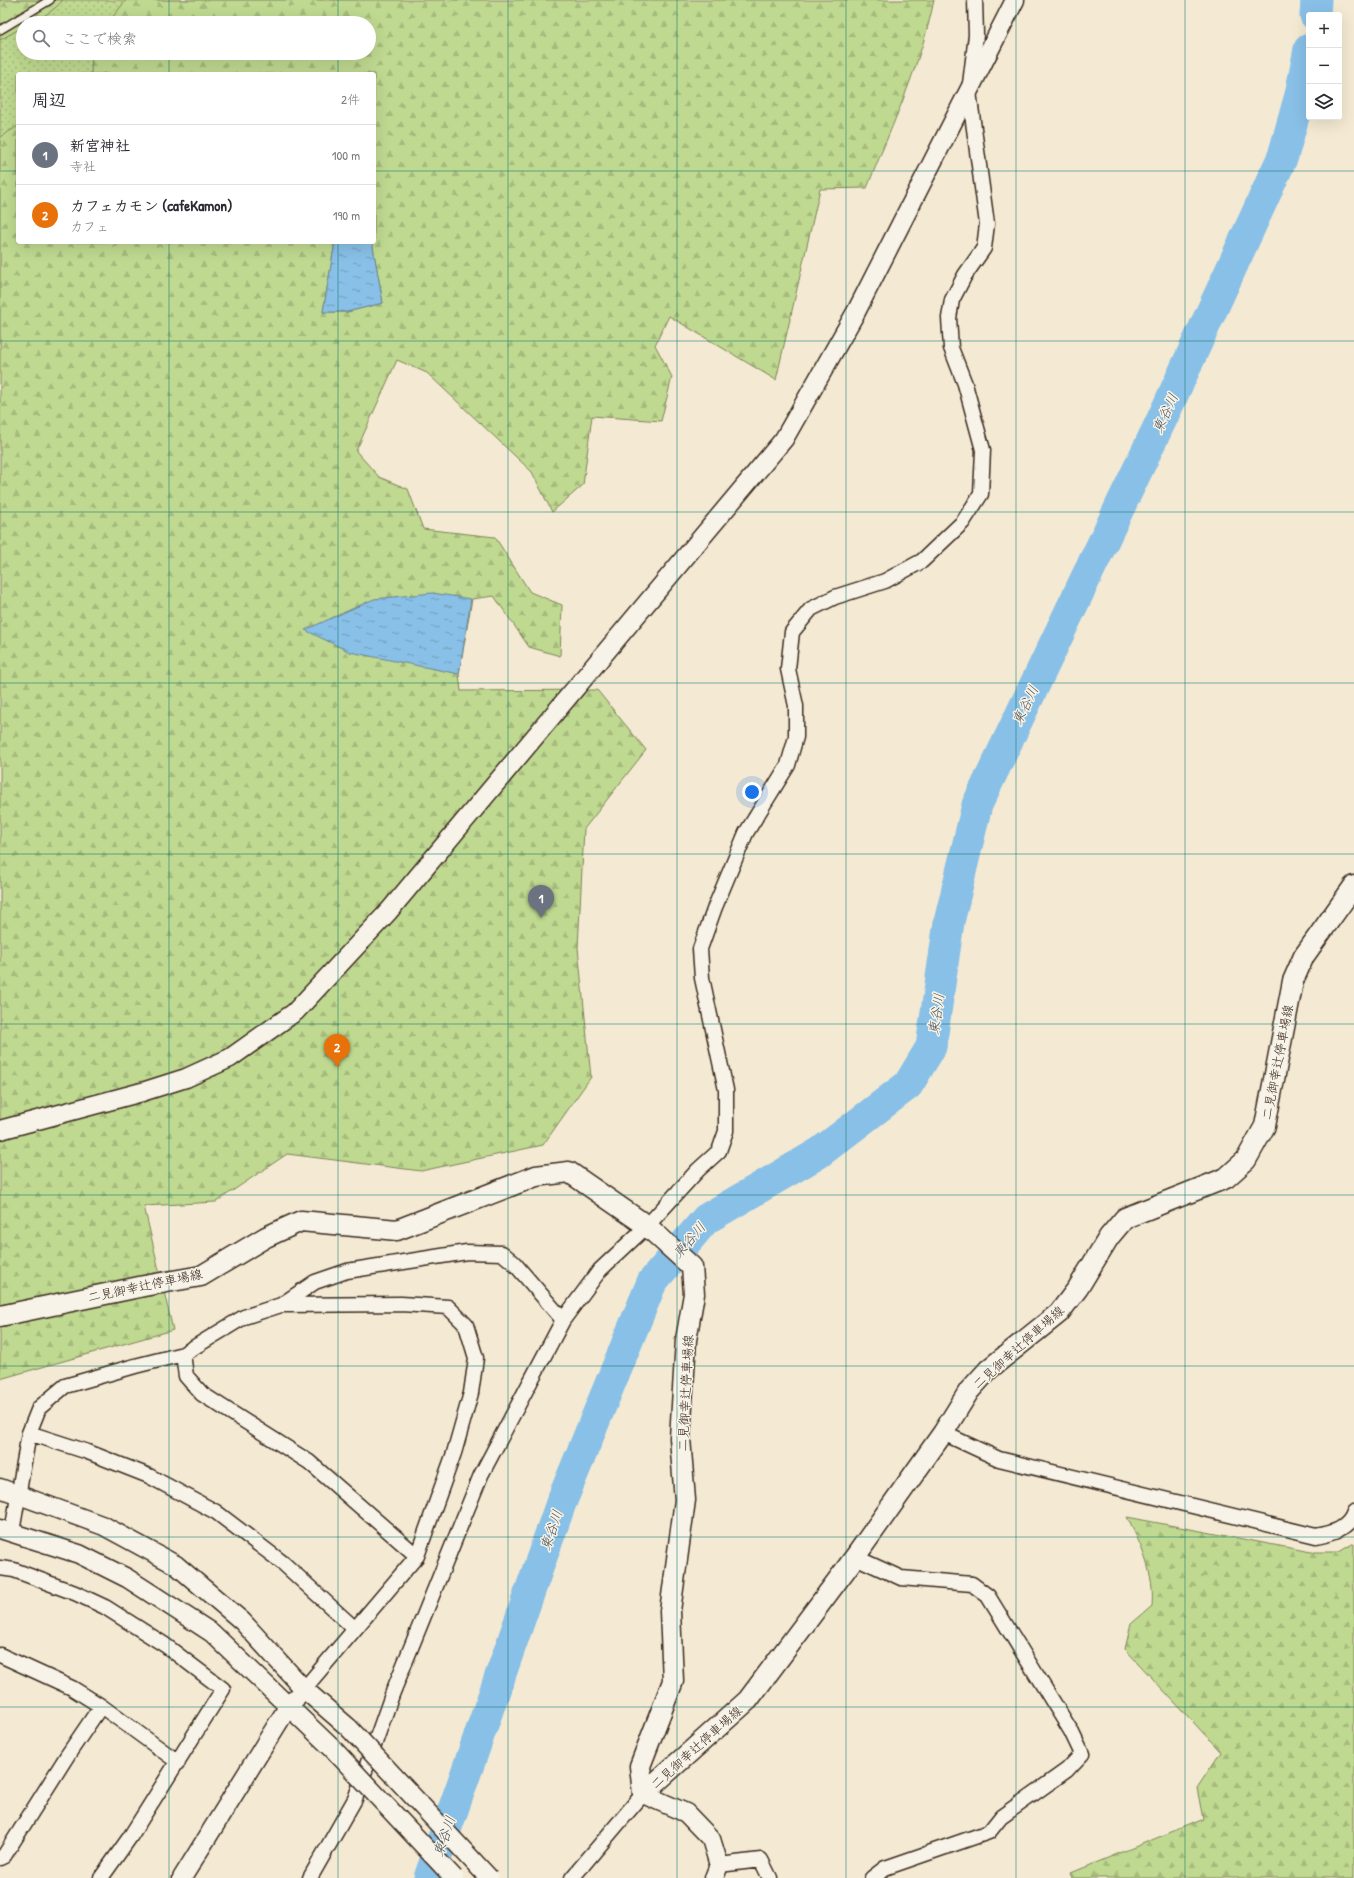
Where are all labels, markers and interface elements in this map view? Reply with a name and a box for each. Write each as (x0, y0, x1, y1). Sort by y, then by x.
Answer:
map controls (1306, 12, 1342, 120)
button: + (1306, 12, 1342, 48)
search box (16, 16, 376, 60)
icon: search (30, 27, 52, 49)
text: ここで検索 (62, 28, 137, 49)
button: − (1306, 48, 1342, 84)
button: layers (1306, 84, 1342, 120)
text: 周辺 (32, 88, 66, 111)
text: 2件 (341, 90, 360, 108)
text: 新宮神社 (70, 135, 130, 156)
text: 1 (43, 146, 47, 164)
text: 100 m (332, 146, 360, 164)
text: 寺社 (70, 157, 96, 175)
text: カフェカモン (cafeKamon) (70, 195, 233, 216)
text: 2 (42, 206, 48, 224)
text: 190 m (333, 206, 360, 224)
text: カフェ (70, 217, 109, 235)
water label: 東谷川 (1147, 390, 1182, 436)
water label: 東谷川 (1007, 682, 1042, 728)
your location (742, 782, 762, 802)
pin: 1 (528, 885, 554, 918)
water label: 東谷川 (923, 992, 948, 1036)
street label: 二見御幸辻停車場線 (1257, 1002, 1297, 1121)
pin: 2 (324, 1034, 350, 1067)
water label: 東谷川 (668, 1218, 710, 1262)
street label: 二見御幸辻停車場線 (86, 1264, 205, 1306)
street label: 二見御幸辻停車場線 (968, 1301, 1068, 1393)
street label: 二見御幸辻停車場線 (673, 1333, 697, 1452)
water label: 東谷川 (535, 1507, 566, 1553)
street label: 二見御幸辻停車場線 (646, 1701, 746, 1793)
water label: 東谷川 (428, 1813, 459, 1859)

